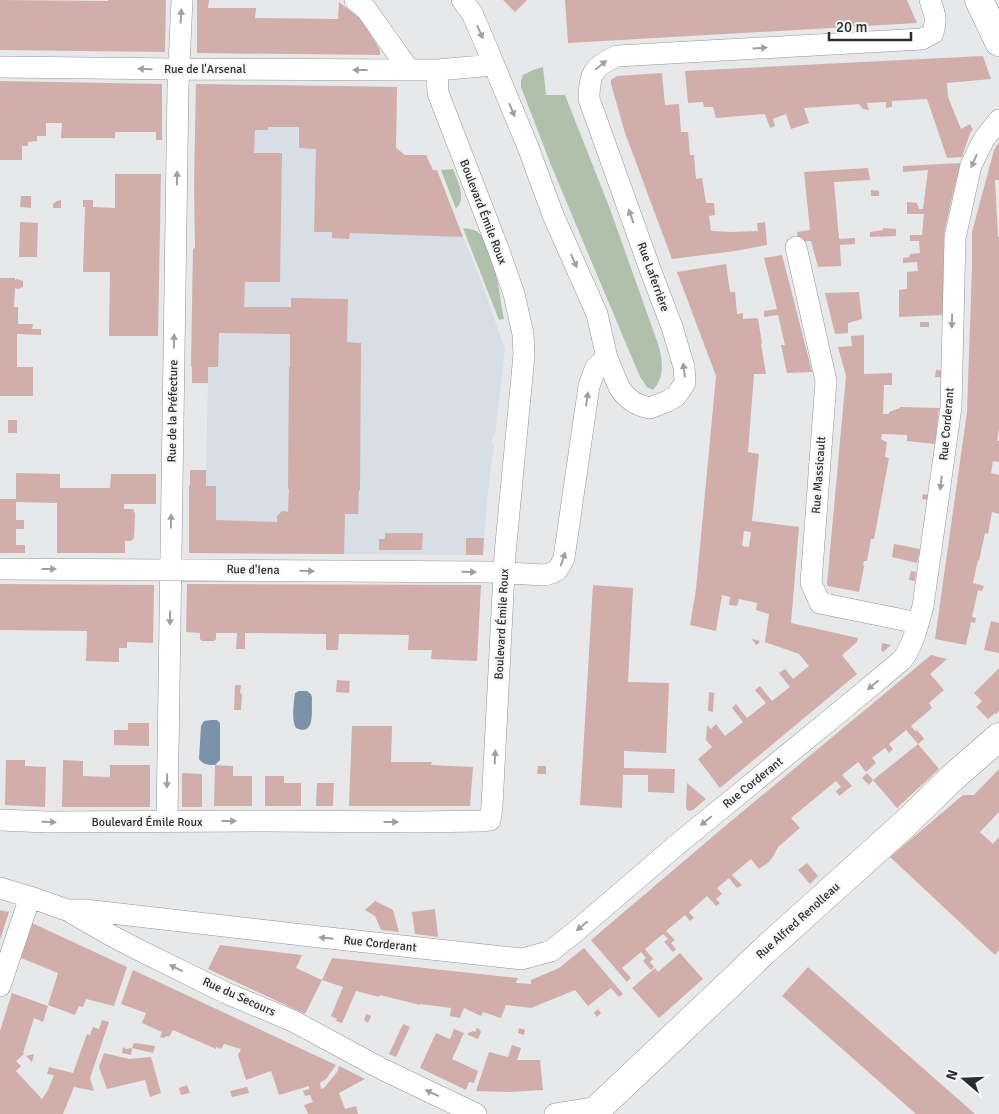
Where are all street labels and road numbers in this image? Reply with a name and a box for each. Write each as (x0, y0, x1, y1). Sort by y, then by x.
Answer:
street label: Rue de l'Arsenal (164, 62, 246, 77)
street label: Boulevard Émile Roux (456, 157, 510, 267)
street label: Rue Laferrière (634, 240, 672, 314)
street label: Rue de la Préfecture (165, 360, 181, 462)
street label: Rue Corderant (936, 387, 958, 461)
street label: Rue Massicault (809, 436, 829, 514)
street label: Rue d'Iena (226, 562, 280, 578)
street label: Boulevard Émile Roux (492, 568, 512, 680)
street label: Rue Corderant (720, 754, 786, 812)
street label: Boulevard Émile Roux (91, 815, 203, 830)
street label: Rue Alfred Renolleau (753, 879, 843, 963)
street label: Rue Corderant (343, 933, 417, 955)
street label: Rue du Secours (200, 974, 278, 1020)

